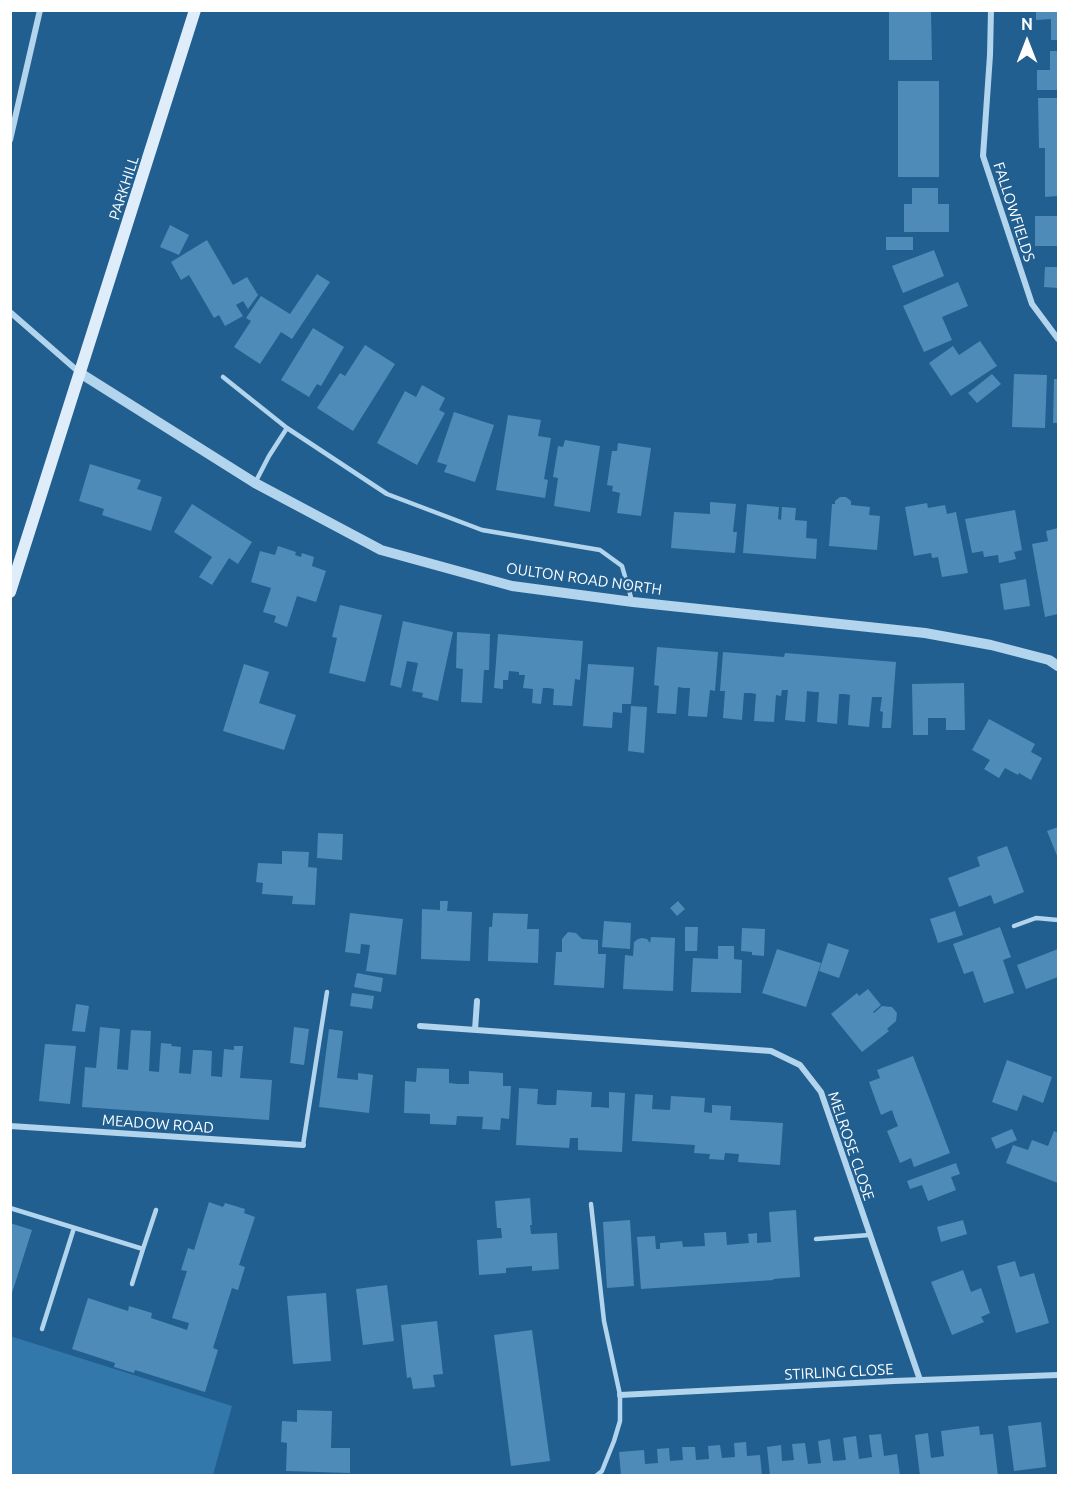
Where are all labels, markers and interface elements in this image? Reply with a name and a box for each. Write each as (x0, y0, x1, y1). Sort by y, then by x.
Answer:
north arrow (997, 12, 1057, 72)
text: N (1021, 15, 1033, 33)
street label: PARKHILL (105, 154, 143, 222)
street label: FALLOWFIELDS (989, 160, 1039, 264)
street label: OULTON ROAD NORTH (505, 559, 663, 599)
street label: MELROSE CLOSE (824, 1089, 878, 1203)
street label: MEADOW ROAD (101, 1111, 215, 1137)
street label: STIRLING CLOSE (784, 1360, 894, 1384)

